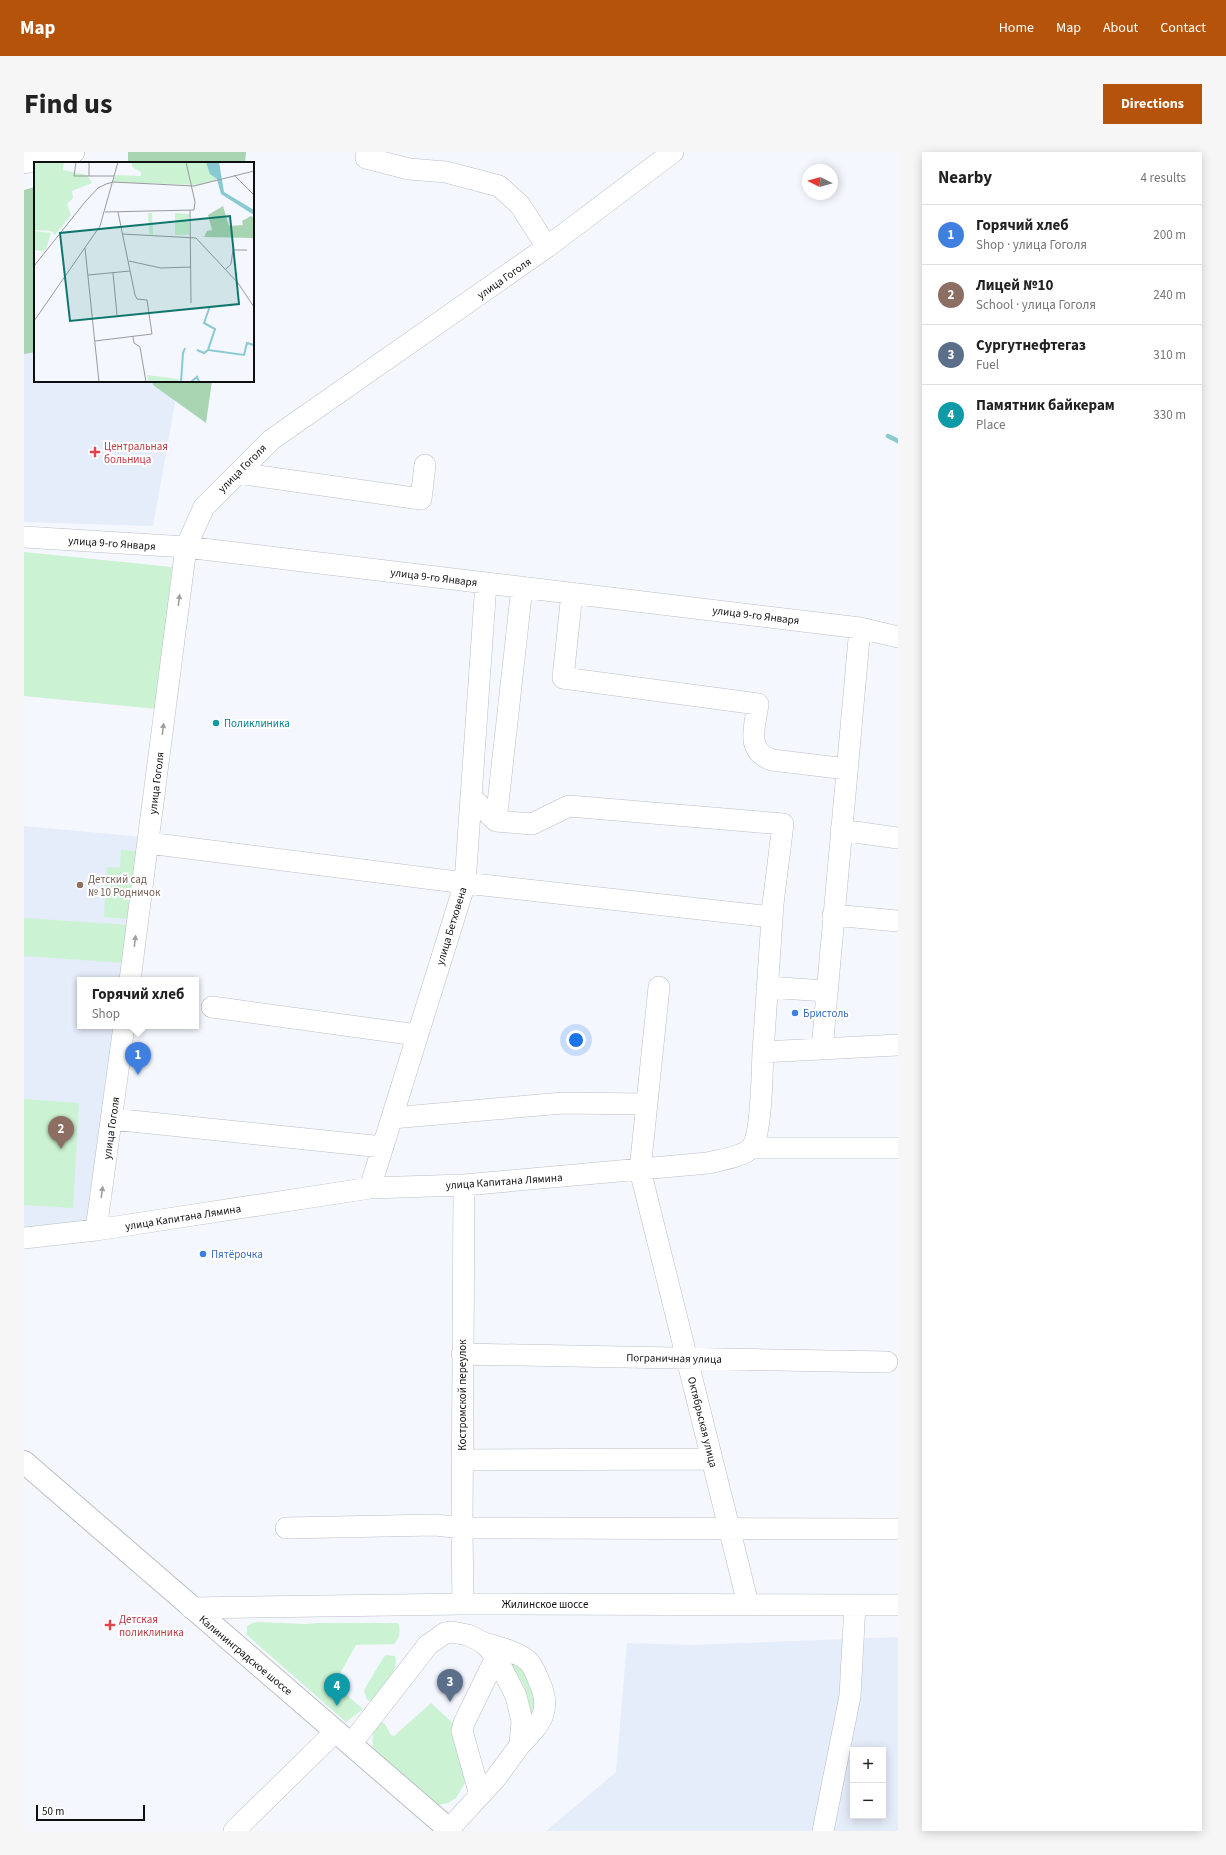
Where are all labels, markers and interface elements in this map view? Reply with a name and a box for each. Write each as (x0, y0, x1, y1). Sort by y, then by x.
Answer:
text: Map (20, 15, 55, 42)
text: Home (999, 18, 1034, 38)
text: Map (1056, 18, 1081, 38)
text: About (1103, 18, 1138, 38)
text: Contact (1160, 18, 1206, 38)
text: Find us (24, 84, 112, 124)
button: Directions (1103, 84, 1202, 124)
inset map (34, 162, 254, 382)
north arrow (802, 164, 838, 200)
text: Nearby (938, 166, 992, 190)
text: 4 results (1141, 169, 1186, 187)
text: Горячий хлеб (976, 215, 1069, 236)
text: 1 (948, 226, 954, 244)
text: 200 m (1153, 226, 1186, 244)
text: Shop · улица Гоголя (976, 236, 1087, 254)
street label: улица Гоголя (474, 254, 534, 303)
text: Лицей №10 (976, 275, 1053, 296)
text: 2 (948, 286, 954, 304)
text: 240 m (1153, 286, 1186, 304)
text: School · улица Гоголя (976, 296, 1096, 314)
text: Сургутнефтегаз (976, 335, 1086, 356)
text: 3 (948, 346, 954, 364)
text: 310 m (1153, 346, 1186, 364)
text: Fuel (976, 356, 999, 374)
text: Памятник байкерам (976, 395, 1115, 416)
text: 4 (948, 406, 954, 424)
text: 330 m (1153, 406, 1186, 424)
text: Place (976, 416, 1005, 434)
place label: Центральная больница (104, 439, 168, 467)
street label: улица Гоголя (215, 441, 270, 496)
marker: Центральная больница (89, 446, 101, 458)
street label: улица 9-го Января (68, 533, 156, 554)
street label: улица 9-го Января (390, 565, 478, 590)
one-way arrow (176, 594, 183, 606)
street label: улица 9-го Января (712, 603, 800, 628)
place label: Поликлиника (224, 716, 290, 731)
marker: Поликлиника (211, 718, 221, 728)
one-way arrow (160, 723, 166, 735)
street label: улица Гоголя (145, 751, 168, 815)
place label: Детский сад № 10 Родничок (88, 872, 161, 900)
marker: Детский сад № 10 Родничок (75, 880, 85, 890)
street label: улица Бетховена (432, 885, 471, 967)
one-way arrow (132, 935, 138, 947)
popup (77, 977, 199, 1029)
text: Горячий хлеб (92, 984, 184, 1005)
text: Shop (92, 1005, 120, 1023)
place label: Бристоль (803, 1006, 849, 1021)
marker: Бристоль (790, 1008, 800, 1018)
your location (566, 1030, 586, 1050)
pin: 1 (125, 1042, 151, 1075)
street label: улица Гоголя (100, 1096, 123, 1160)
pin: 2 (48, 1116, 74, 1149)
street label: улица Капитана Лямина (445, 1170, 563, 1193)
one-way arrow (99, 1186, 105, 1198)
street label: улица Капитана Лямина (124, 1201, 242, 1234)
place label: Пятёрочка (211, 1247, 263, 1262)
marker: Пятёрочка (198, 1249, 208, 1259)
street label: Костромской переулок (455, 1339, 470, 1451)
street label: Пограничная улица (626, 1350, 722, 1367)
street label: Октябрьская улица (684, 1375, 721, 1469)
street label: Жилинское шоссе (502, 1597, 589, 1612)
place label: Детская поликлиника (119, 1612, 184, 1640)
street label: Калининградское шоссе (196, 1612, 296, 1699)
marker: Детская поликлиника (104, 1619, 116, 1631)
pin: 3 (437, 1669, 463, 1702)
pin: 4 (324, 1673, 350, 1706)
map controls (850, 1747, 886, 1819)
button: + (850, 1747, 886, 1783)
button: − (850, 1783, 886, 1819)
scale bar (36, 1803, 145, 1822)
text: 50 m (42, 1804, 64, 1819)

